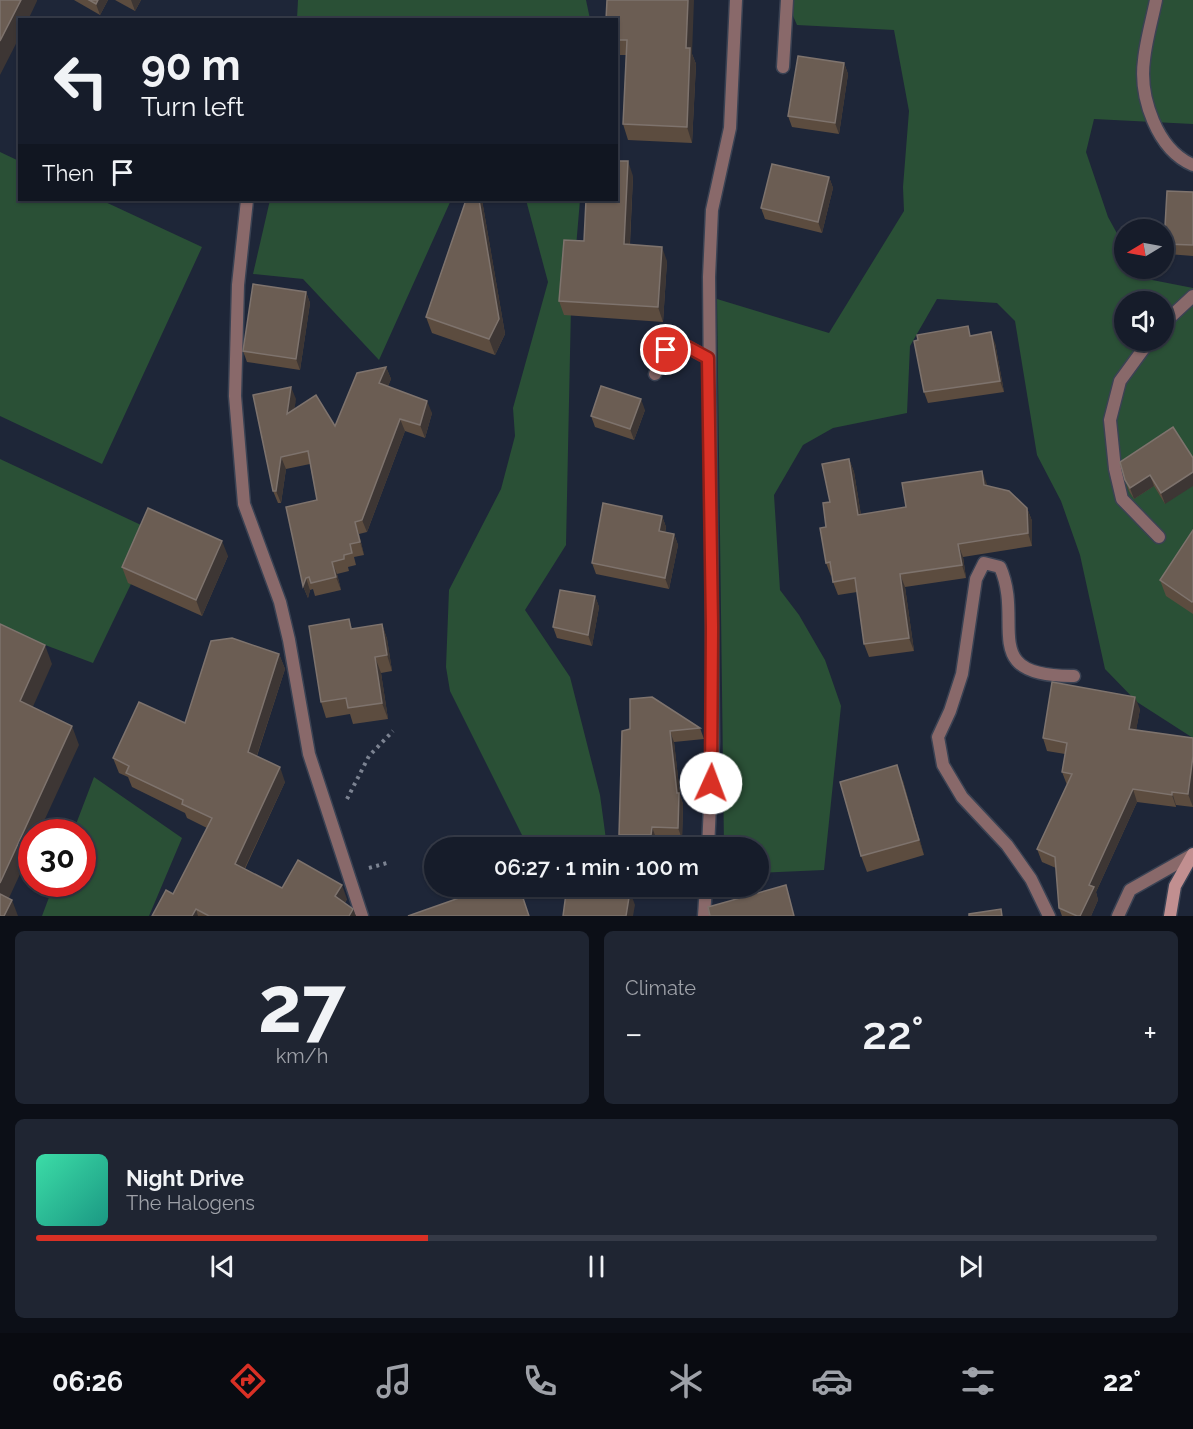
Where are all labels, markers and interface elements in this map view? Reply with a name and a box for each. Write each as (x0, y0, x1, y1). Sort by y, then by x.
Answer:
text: 90 m (141, 41, 241, 90)
icon: left (42, 42, 120, 120)
text: Turn left (141, 91, 244, 122)
icon: arrive (106, 156, 139, 189)
text: Then (42, 160, 94, 186)
north arrow (1114, 219, 1174, 279)
map controls (1114, 219, 1174, 351)
button: sound (1114, 291, 1174, 351)
pin (640, 324, 691, 375)
icon: arrive (649, 333, 682, 366)
position arrow (679, 751, 743, 815)
speed limit sign: 30 (18, 819, 96, 897)
text: 06:27 · 1 min · 100 m (494, 854, 699, 880)
text: 27 (258, 959, 346, 1050)
text: Climate (625, 976, 696, 1000)
text: 22° (862, 1007, 924, 1060)
text: − (625, 1014, 643, 1053)
text: + (1143, 1014, 1157, 1053)
text: km/h (276, 1044, 328, 1068)
text: Night Drive (126, 1165, 244, 1191)
text: The Halogens (126, 1191, 255, 1215)
icon: previous (206, 1250, 239, 1283)
icon: pause (580, 1250, 613, 1283)
icon: next (954, 1250, 987, 1283)
icon: directions (227, 1360, 269, 1402)
icon: music (373, 1360, 415, 1402)
icon: phone (519, 1360, 561, 1402)
icon: climate (665, 1360, 707, 1402)
icon: car (811, 1360, 853, 1402)
icon: filters (957, 1360, 999, 1402)
text: 06:26 (52, 1366, 123, 1397)
text: 22° (1103, 1366, 1141, 1397)

